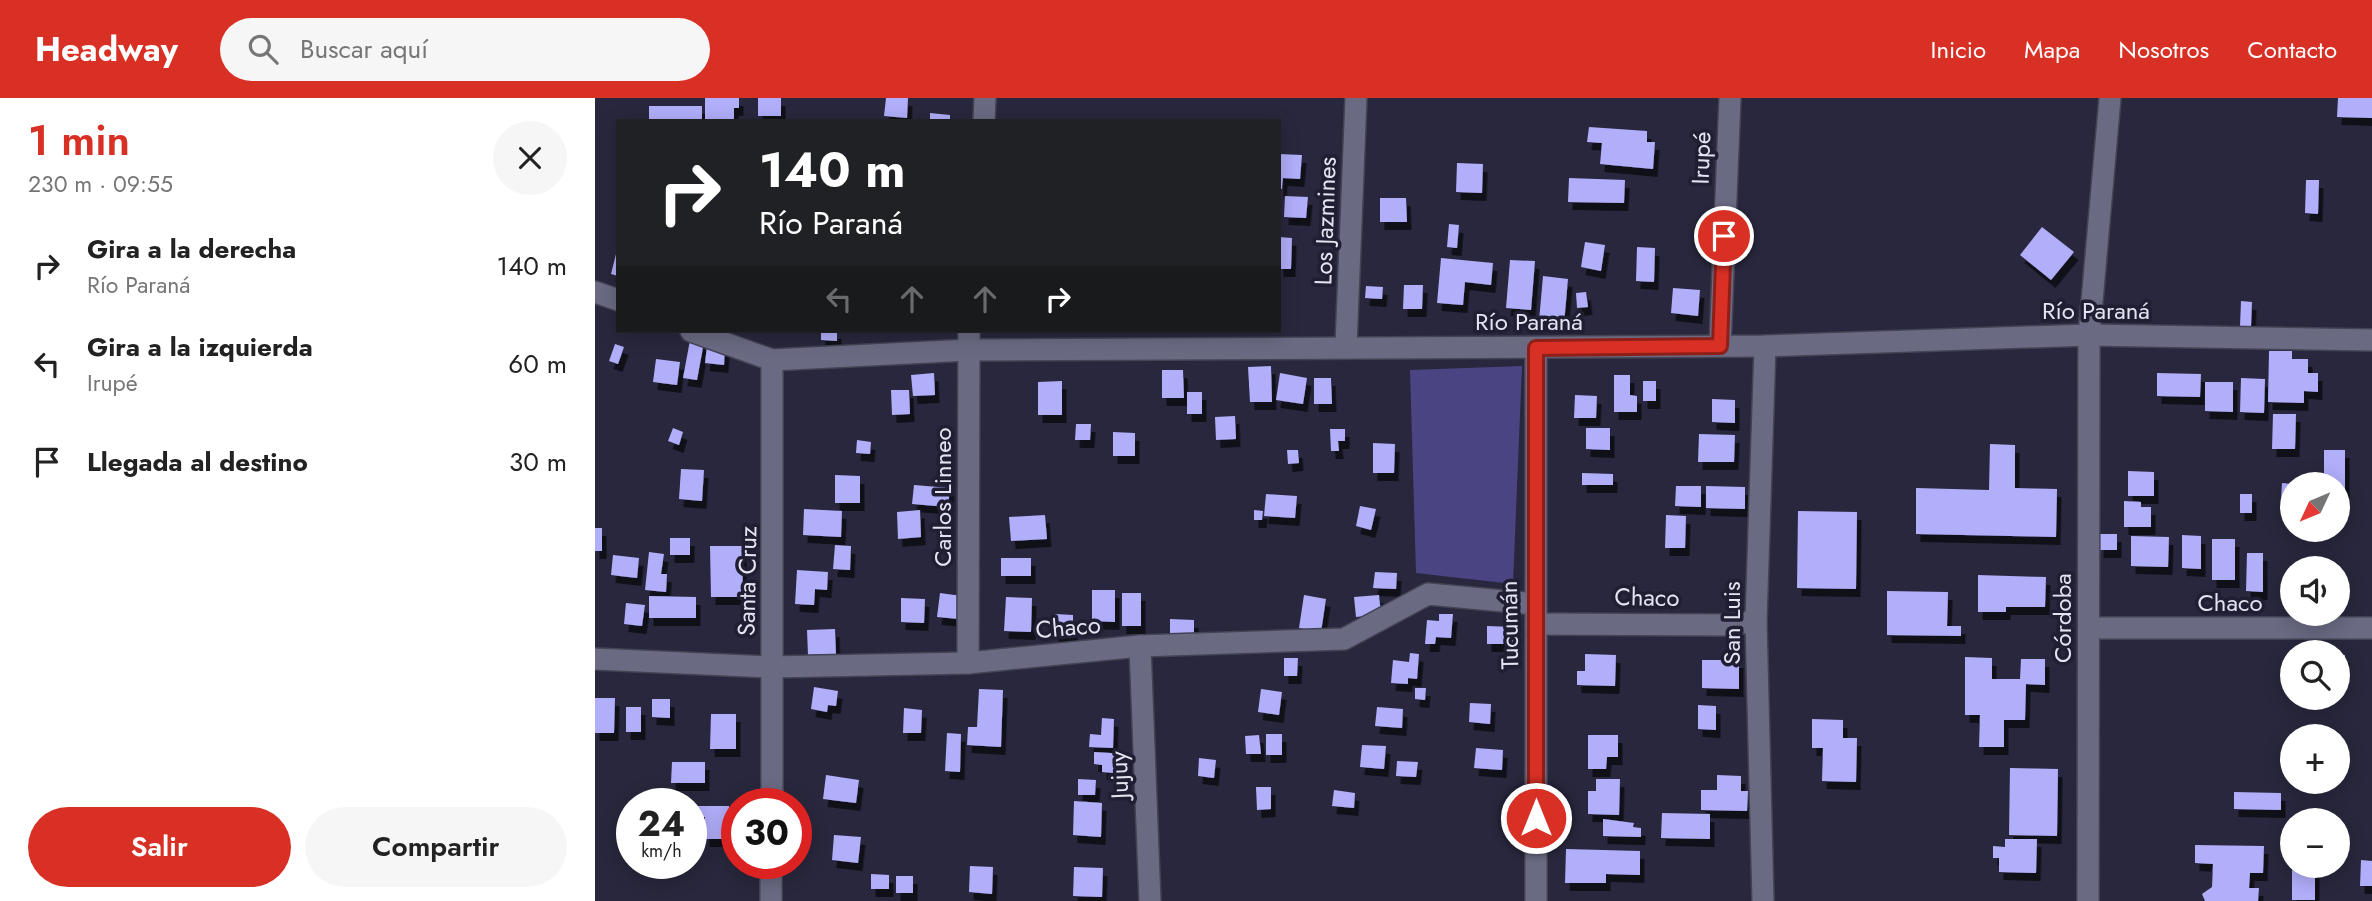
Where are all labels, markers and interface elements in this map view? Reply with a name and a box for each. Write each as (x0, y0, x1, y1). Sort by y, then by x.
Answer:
search box (220, 18, 710, 81)
text: Headway (35, 26, 178, 73)
icon: search (244, 30, 282, 68)
text: Buscar aquí (300, 30, 428, 68)
text: Inicio (1931, 32, 1986, 67)
text: Mapa (2024, 32, 2080, 67)
text: Nosotros (2118, 32, 2209, 67)
text: Contacto (2247, 32, 2337, 67)
text: 1 min (28, 110, 130, 171)
button: close (493, 121, 567, 195)
street label: Irupé (1683, 131, 1719, 185)
text: 140 m (759, 135, 905, 205)
icon: right (644, 147, 735, 238)
street label: Los Jazmines (1305, 156, 1345, 286)
text: 230 m · 09:55 (28, 167, 173, 201)
text: Río Paraná (759, 200, 903, 246)
pin (1694, 206, 1754, 266)
icon: arrive (1705, 217, 1743, 255)
text: Gira a la derecha (87, 230, 296, 268)
icon: right (28, 247, 66, 285)
text: 140 m (496, 247, 567, 285)
text: Río Paraná (87, 268, 190, 302)
icon: left (820, 280, 858, 318)
icon: ahead (893, 280, 931, 318)
icon: ahead (966, 280, 1004, 318)
icon: right (1039, 280, 1077, 318)
street label: Río Paraná (2042, 293, 2150, 328)
street label: Río Paraná (1475, 304, 1583, 339)
text: Gira a la izquierda (87, 328, 313, 366)
icon: left (28, 345, 66, 383)
text: 60 m (508, 345, 567, 383)
text: Irupé (87, 366, 138, 400)
street label: Carlos Linneo (925, 427, 960, 567)
icon: arrive (28, 443, 66, 481)
text: Llegada al destino (87, 443, 308, 481)
text: 30 m (509, 443, 567, 481)
north arrow (2280, 472, 2350, 542)
map controls (2280, 472, 2350, 878)
street label: Santa Cruz (729, 526, 765, 636)
button: sound (2280, 556, 2350, 626)
street label: Córdoba (2045, 573, 2080, 663)
street label: Chaco (1614, 579, 1680, 615)
street label: Tucumán (1491, 580, 1527, 670)
street label: San Luis (1714, 581, 1749, 665)
street label: Chaco (2197, 585, 2263, 620)
street label: Chaco (1034, 607, 1102, 647)
button: search (2280, 640, 2350, 710)
button: + (2280, 724, 2350, 794)
street label: Jujuy (1101, 750, 1137, 802)
position arrow (1499, 781, 1573, 855)
speed limit sign: 30 (721, 788, 812, 879)
text: 24 (638, 799, 685, 849)
button: Salir (28, 807, 291, 887)
button: Compartir (305, 807, 567, 887)
button: − (2280, 808, 2350, 878)
text: km/h (641, 838, 682, 864)

